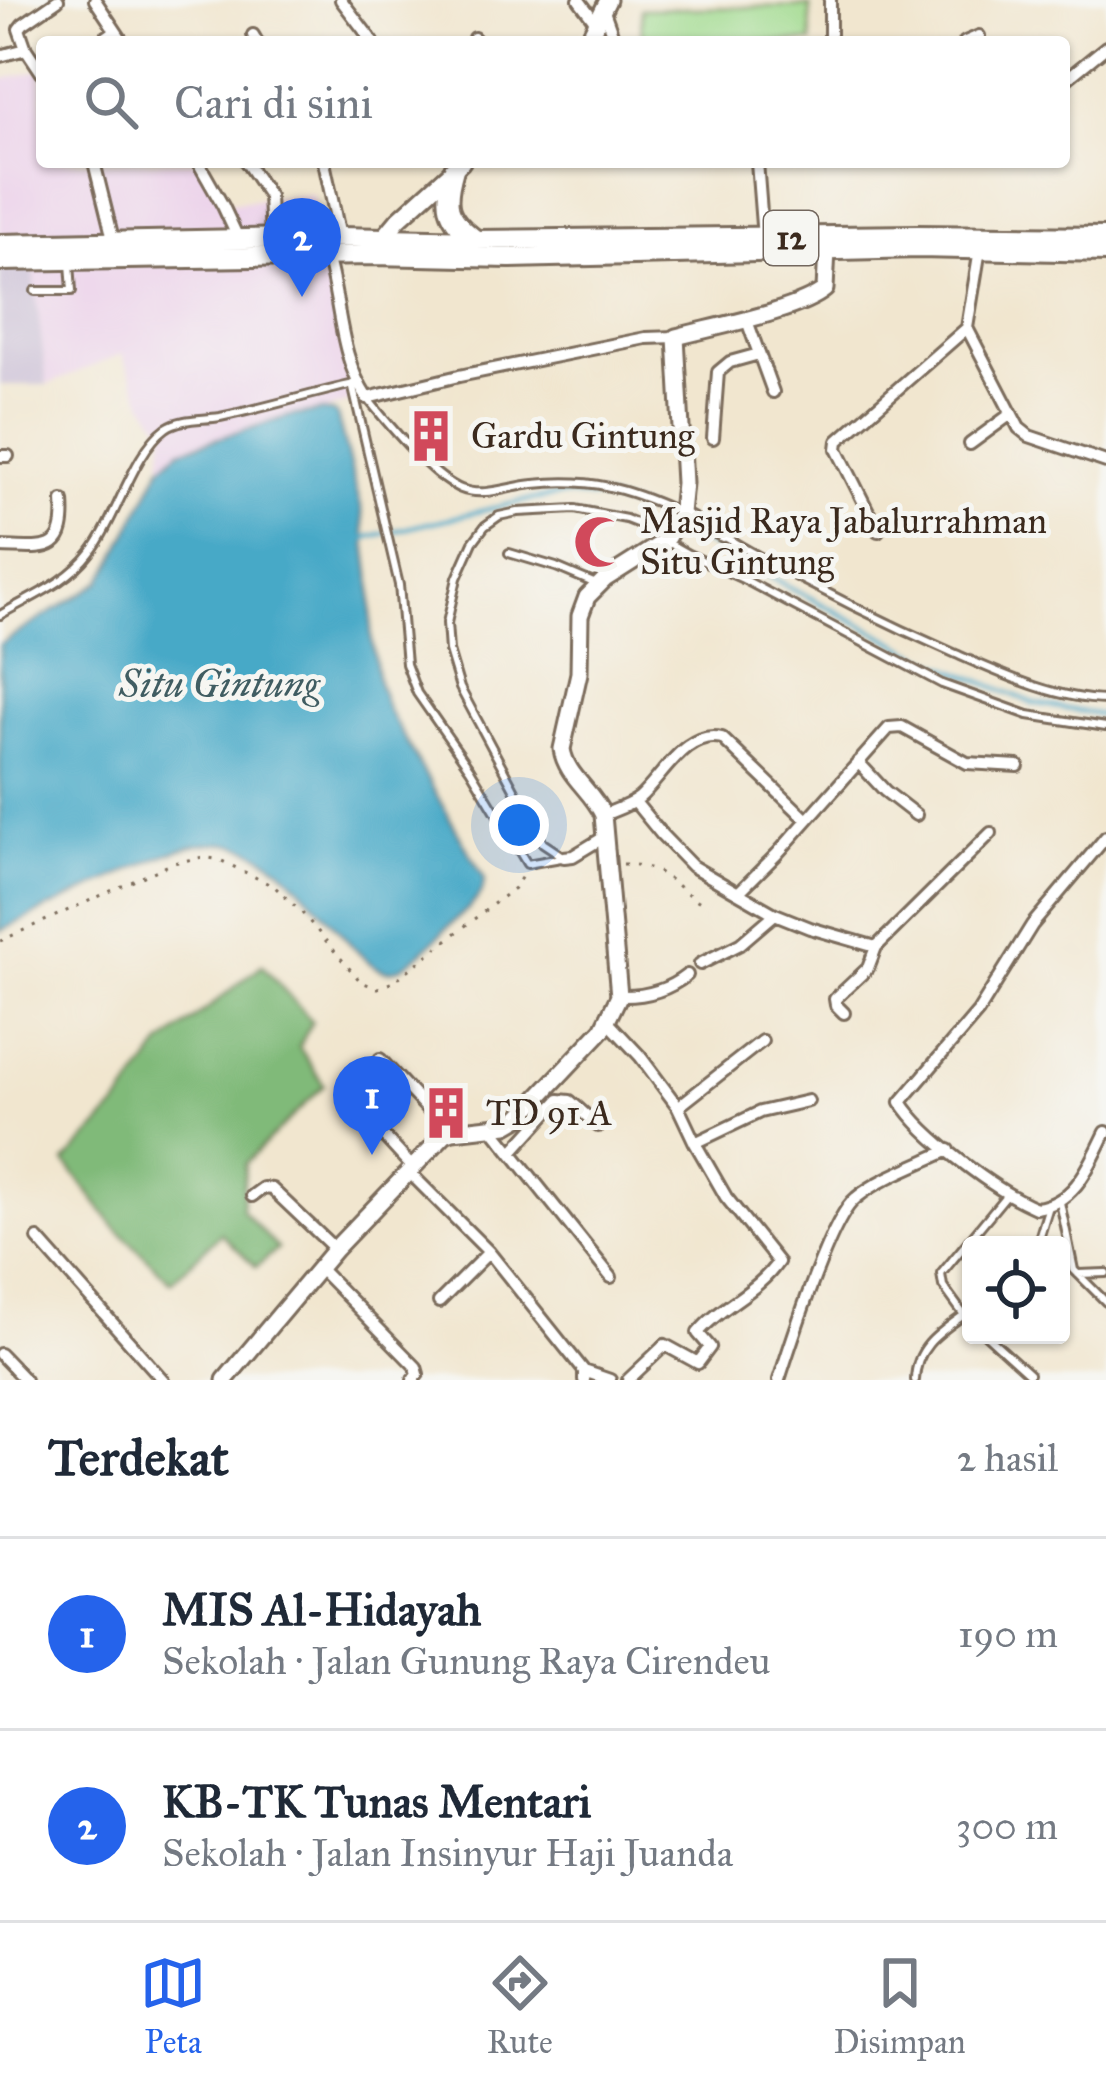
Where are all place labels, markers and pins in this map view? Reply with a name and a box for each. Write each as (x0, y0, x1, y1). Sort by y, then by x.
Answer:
pin: 2 (263, 198, 341, 297)
building icon: Gardu Gintung (402, 407, 460, 465)
place label: Gardu Gintung (471, 414, 695, 458)
place label: Masjid Raya Jabalurrahman Situ Gintung (640, 499, 1047, 584)
mosque icon: Masjid Raya Jabalurrahman Situ Gintung (571, 513, 629, 571)
pin: 1 (333, 1056, 411, 1155)
building icon: TD 91 A (417, 1084, 475, 1142)
place label: TD 91 A (486, 1091, 612, 1135)

